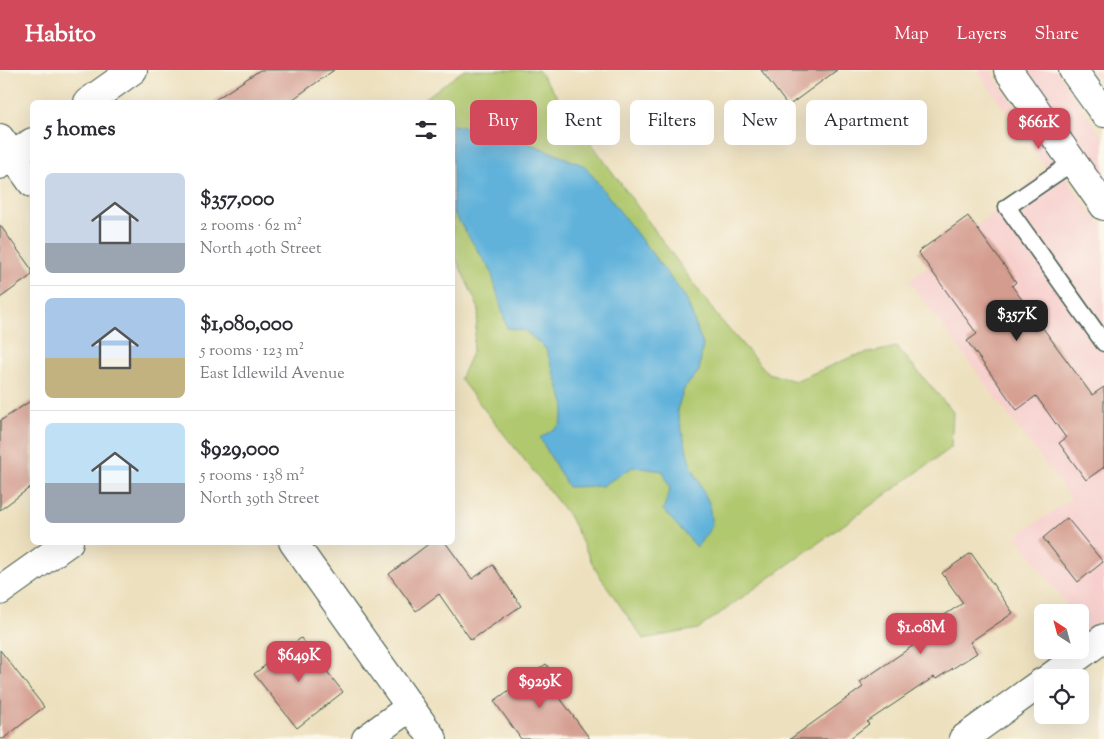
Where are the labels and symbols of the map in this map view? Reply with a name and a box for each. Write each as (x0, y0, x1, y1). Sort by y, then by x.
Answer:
pin: $661K (1004, 108, 1074, 150)
pin: $357K (982, 300, 1052, 342)
north arrow (1034, 604, 1089, 659)
pin: $1.08M (880, 612, 962, 655)
pin: $649K (264, 640, 334, 683)
pin: $929K (505, 666, 575, 709)

